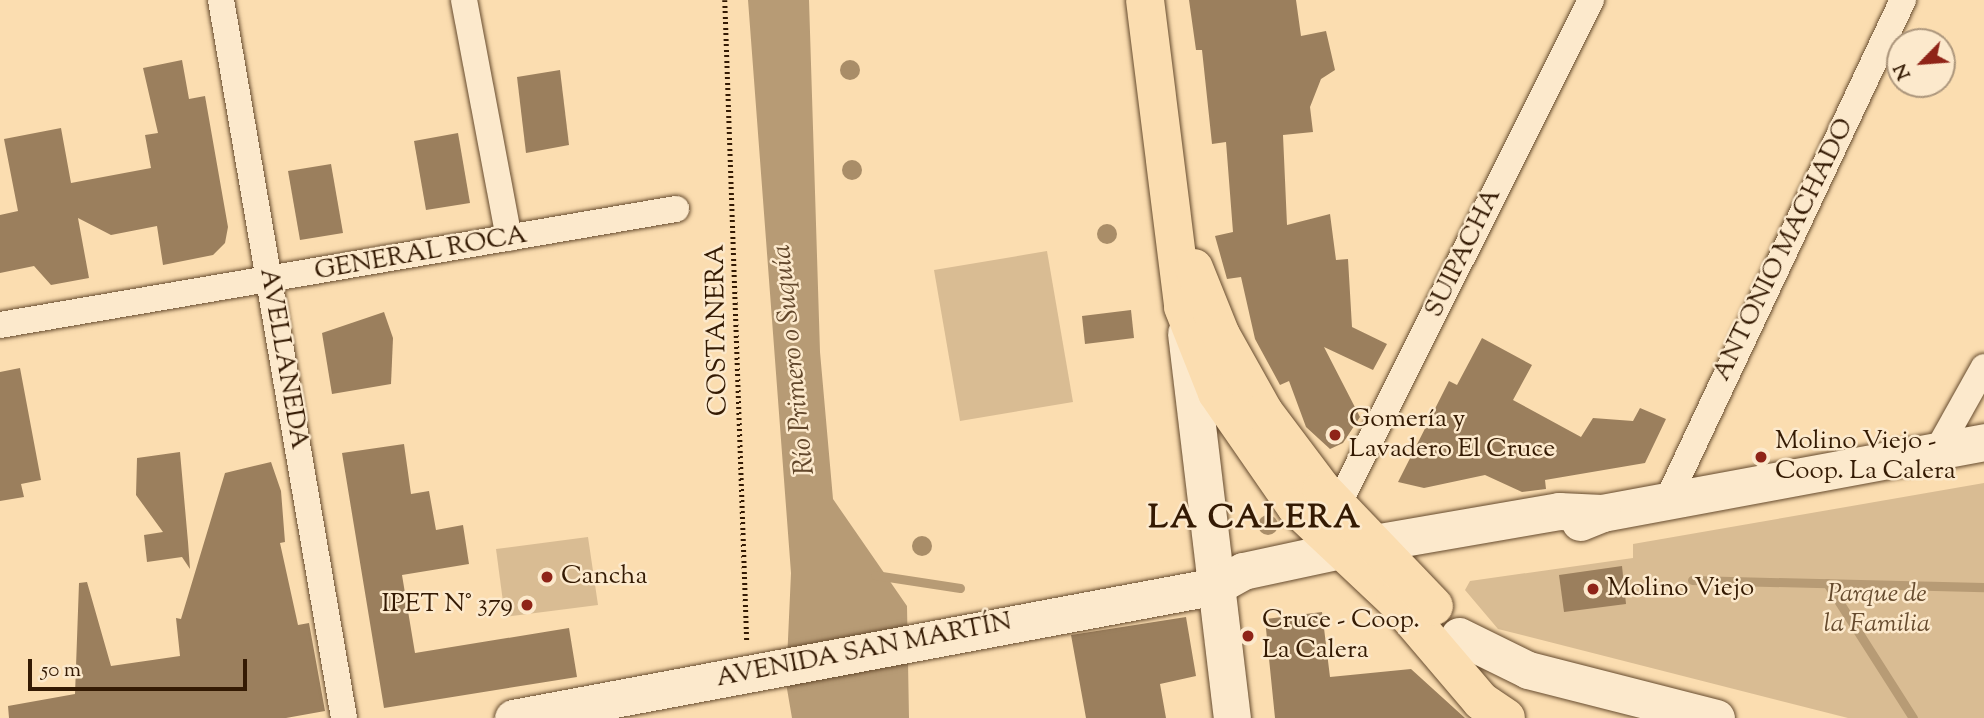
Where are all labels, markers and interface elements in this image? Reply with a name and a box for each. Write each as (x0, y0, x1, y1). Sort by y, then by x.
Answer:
north arrow (1886, 28, 1956, 98)
text: N (1888, 59, 1919, 84)
street label: ANTONIO MACHADO (1707, 114, 1861, 386)
street label: SUIPACHA (1419, 183, 1509, 323)
street label: GENERAL ROCA (312, 220, 530, 288)
water label: Río Primero o Suquía (765, 243, 823, 477)
street label: COSTANERA (701, 244, 735, 416)
street label: AVELLANEDA (252, 266, 314, 452)
place label: Gomería y Lavadero El Cruce (1349, 404, 1555, 466)
place label: Molino Viejo - Coop. La Calera (1775, 426, 1956, 488)
marker: Gomería y Lavadero El Cruce (1327, 427, 1343, 443)
marker: Molino Viejo - Coop. La Calera (1753, 449, 1769, 465)
district label: LA CALERA (1149, 500, 1361, 540)
place label: Cancha (561, 561, 648, 593)
marker: Cancha (539, 569, 555, 585)
place label: Molino Viejo (1607, 573, 1754, 605)
park label: Parque de la Familia (1824, 579, 1930, 640)
marker: Molino Viejo (1585, 581, 1601, 597)
place label: IPET N° 379 (382, 589, 513, 621)
marker: IPET N° 379 (519, 597, 535, 613)
place label: Cruce - Coop. La Calera (1262, 605, 1420, 666)
street label: AVENIDA SAN MARTÍN (714, 607, 1014, 695)
marker: Cruce - Coop. La Calera (1240, 628, 1256, 644)
scale bar (32, 644, 250, 688)
text: 50 m (41, 656, 81, 686)

